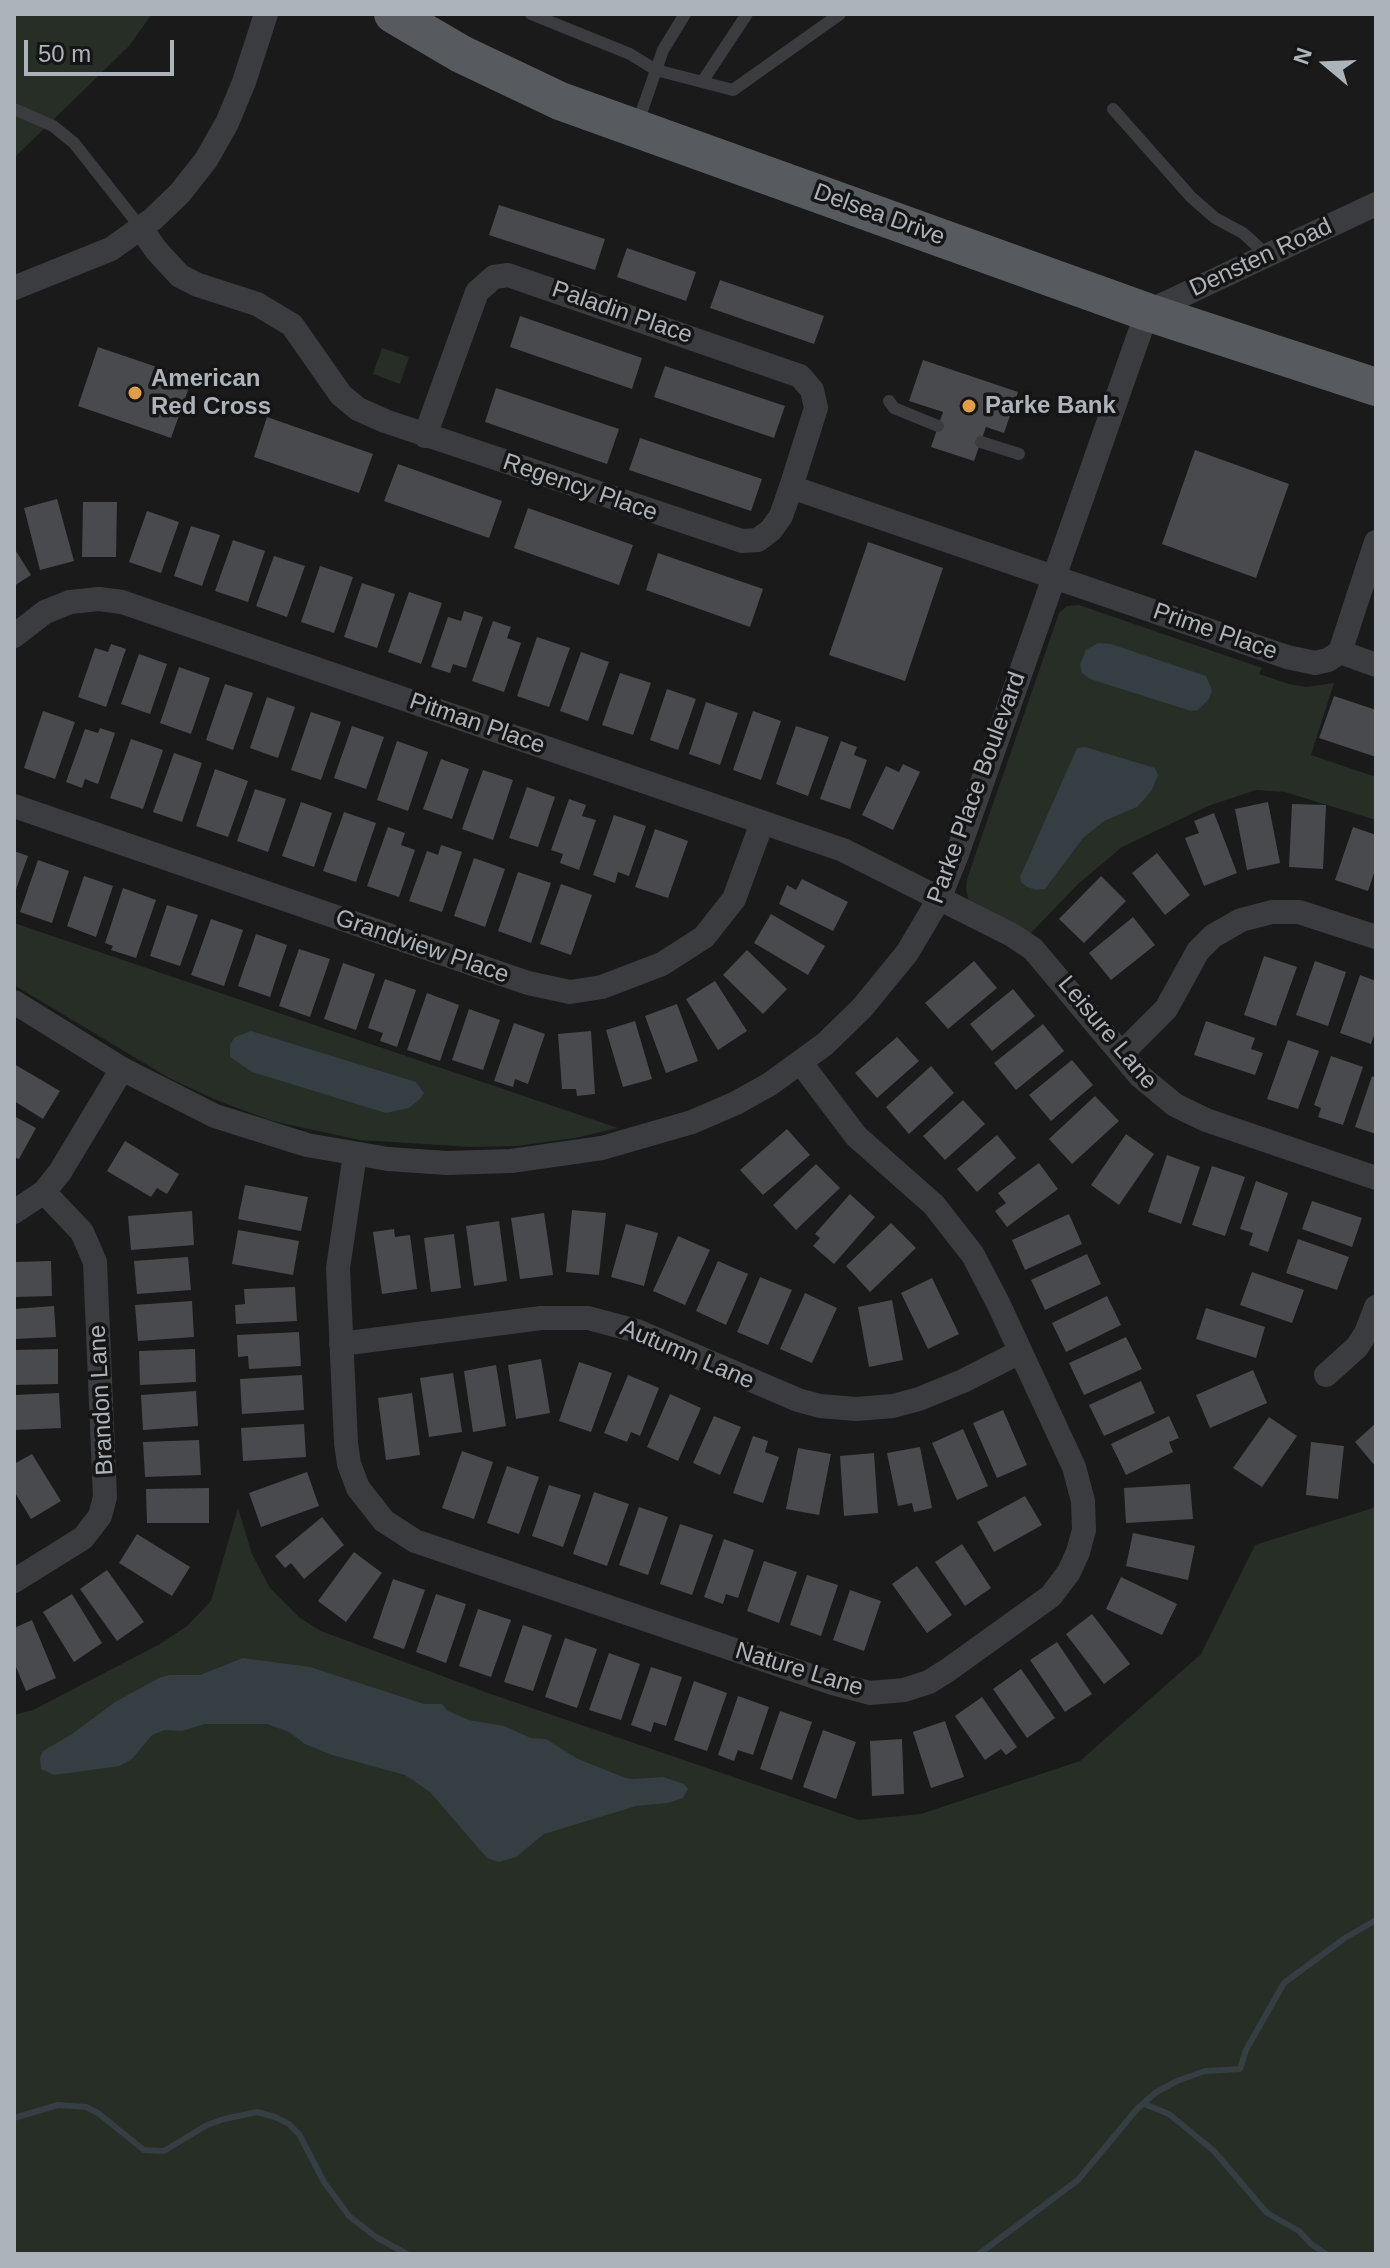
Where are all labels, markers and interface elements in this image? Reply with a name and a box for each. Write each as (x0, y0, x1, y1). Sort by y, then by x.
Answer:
scale bar (28, 24, 178, 74)
north arrow (1286, 24, 1366, 104)
text: 50 m (38, 40, 91, 67)
text: N (1288, 44, 1317, 68)
street label: Delsea Drive (810, 178, 948, 252)
street label: Densten Road (1185, 213, 1337, 303)
street label: Paladin Place (548, 275, 696, 351)
place label: American Red Cross (151, 365, 271, 421)
marker: American Red Cross (126, 384, 144, 402)
place label: Parke Bank (985, 392, 1116, 420)
marker: Parke Bank (960, 397, 978, 415)
street label: Regency Place (499, 448, 661, 528)
street label: Prime Place (1149, 597, 1281, 667)
street label: Parke Place Boulevard (922, 668, 1032, 908)
street label: Pitman Place (405, 687, 549, 761)
street label: Grandview Place (332, 904, 512, 990)
street label: Leisure Lane (1051, 971, 1163, 1095)
street label: Autumn Lane (616, 1314, 758, 1396)
street label: Brandon Lane (84, 1324, 120, 1476)
street label: Nature Lane (732, 1637, 866, 1703)

